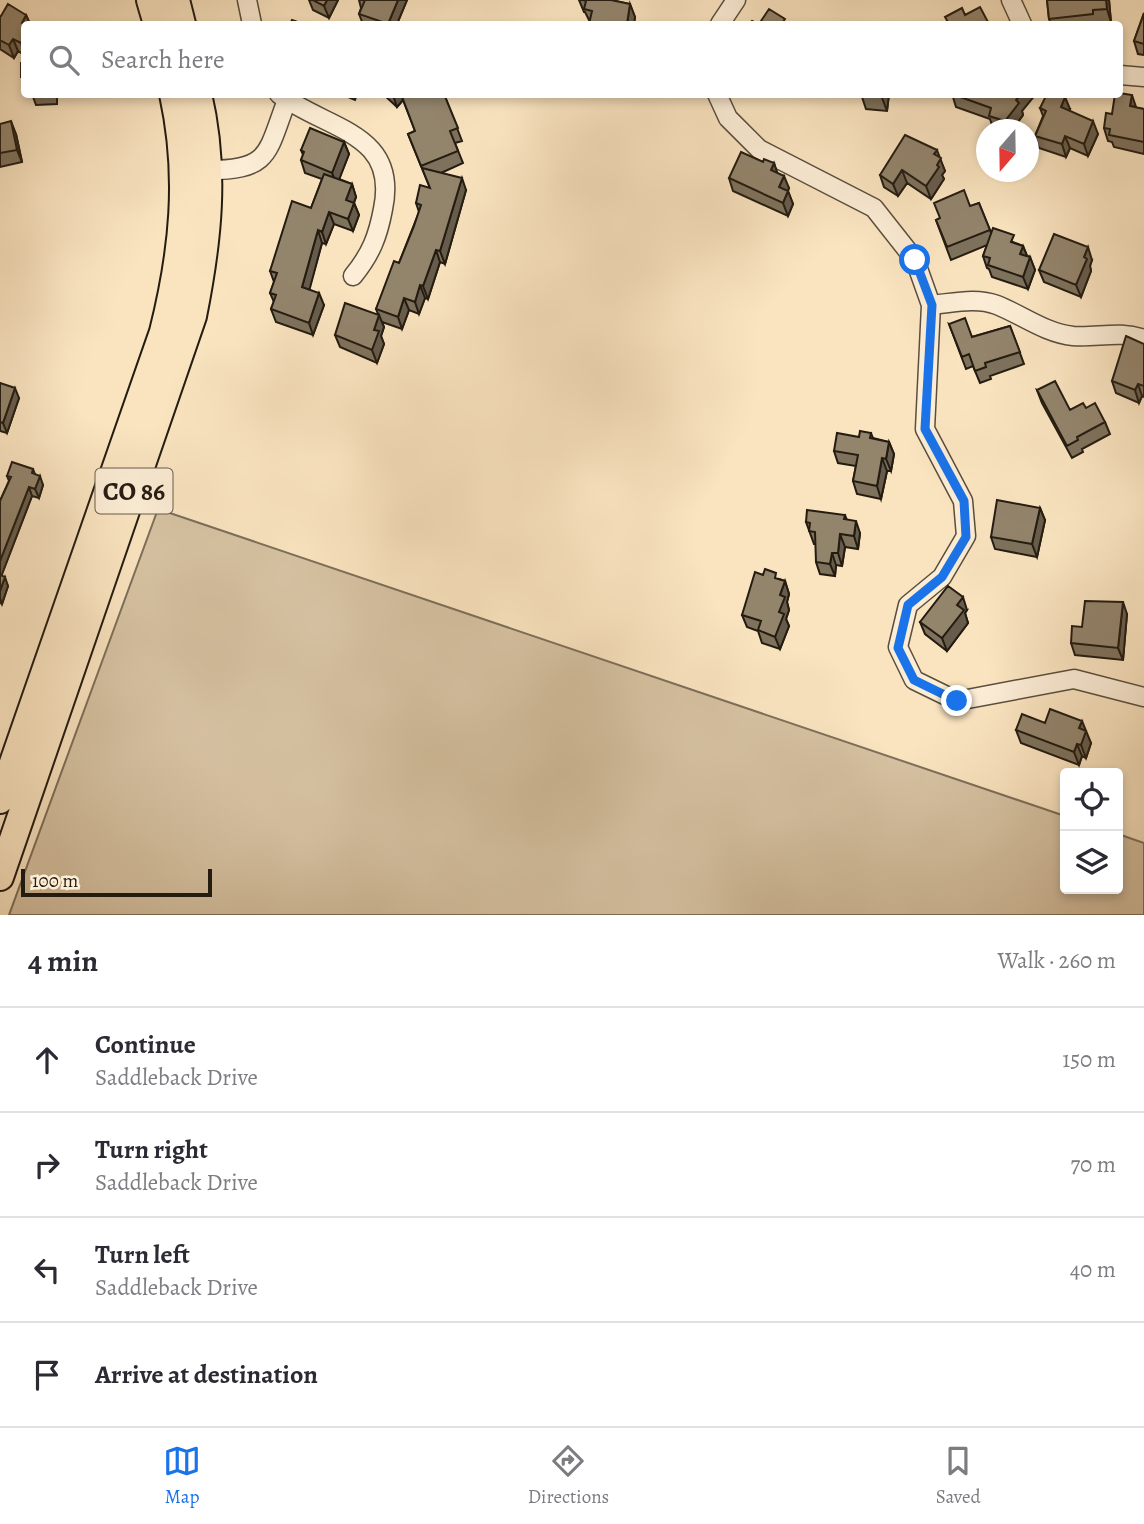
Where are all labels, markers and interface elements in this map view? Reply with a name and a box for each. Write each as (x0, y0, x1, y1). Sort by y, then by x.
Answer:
search box (21, 21, 1123, 98)
icon: search (45, 41, 83, 79)
text: Search here (101, 42, 225, 77)
north arrow (976, 119, 1039, 182)
route start (899, 244, 930, 275)
road number: CO 86 (96, 468, 172, 513)
route end (941, 685, 972, 716)
map controls (1060, 768, 1123, 894)
button: locate (1060, 768, 1123, 831)
button: layers (1060, 831, 1123, 894)
scale bar (21, 866, 212, 898)
text: 100 m (32, 868, 78, 894)
text: 4 min (28, 941, 98, 981)
text: Walk · 260 m (997, 945, 1116, 976)
text: Continue (95, 1027, 196, 1062)
icon: ahead (28, 1041, 66, 1079)
text: 150 m (1062, 1044, 1116, 1075)
text: Saddleback Drive (95, 1062, 258, 1093)
text: Turn right (95, 1132, 208, 1167)
icon: right (28, 1146, 66, 1184)
text: 70 m (1070, 1149, 1116, 1180)
text: Saddleback Drive (95, 1167, 258, 1198)
text: Turn left (95, 1237, 190, 1272)
icon: left (28, 1251, 66, 1289)
text: 40 m (1070, 1254, 1116, 1285)
text: Saddleback Drive (95, 1272, 258, 1303)
icon: arrive (28, 1356, 66, 1394)
text: Arrive at destination (95, 1357, 318, 1392)
tab: Map (163, 1442, 201, 1510)
tab: Directions (528, 1442, 609, 1510)
tab: Saved (936, 1442, 981, 1510)

